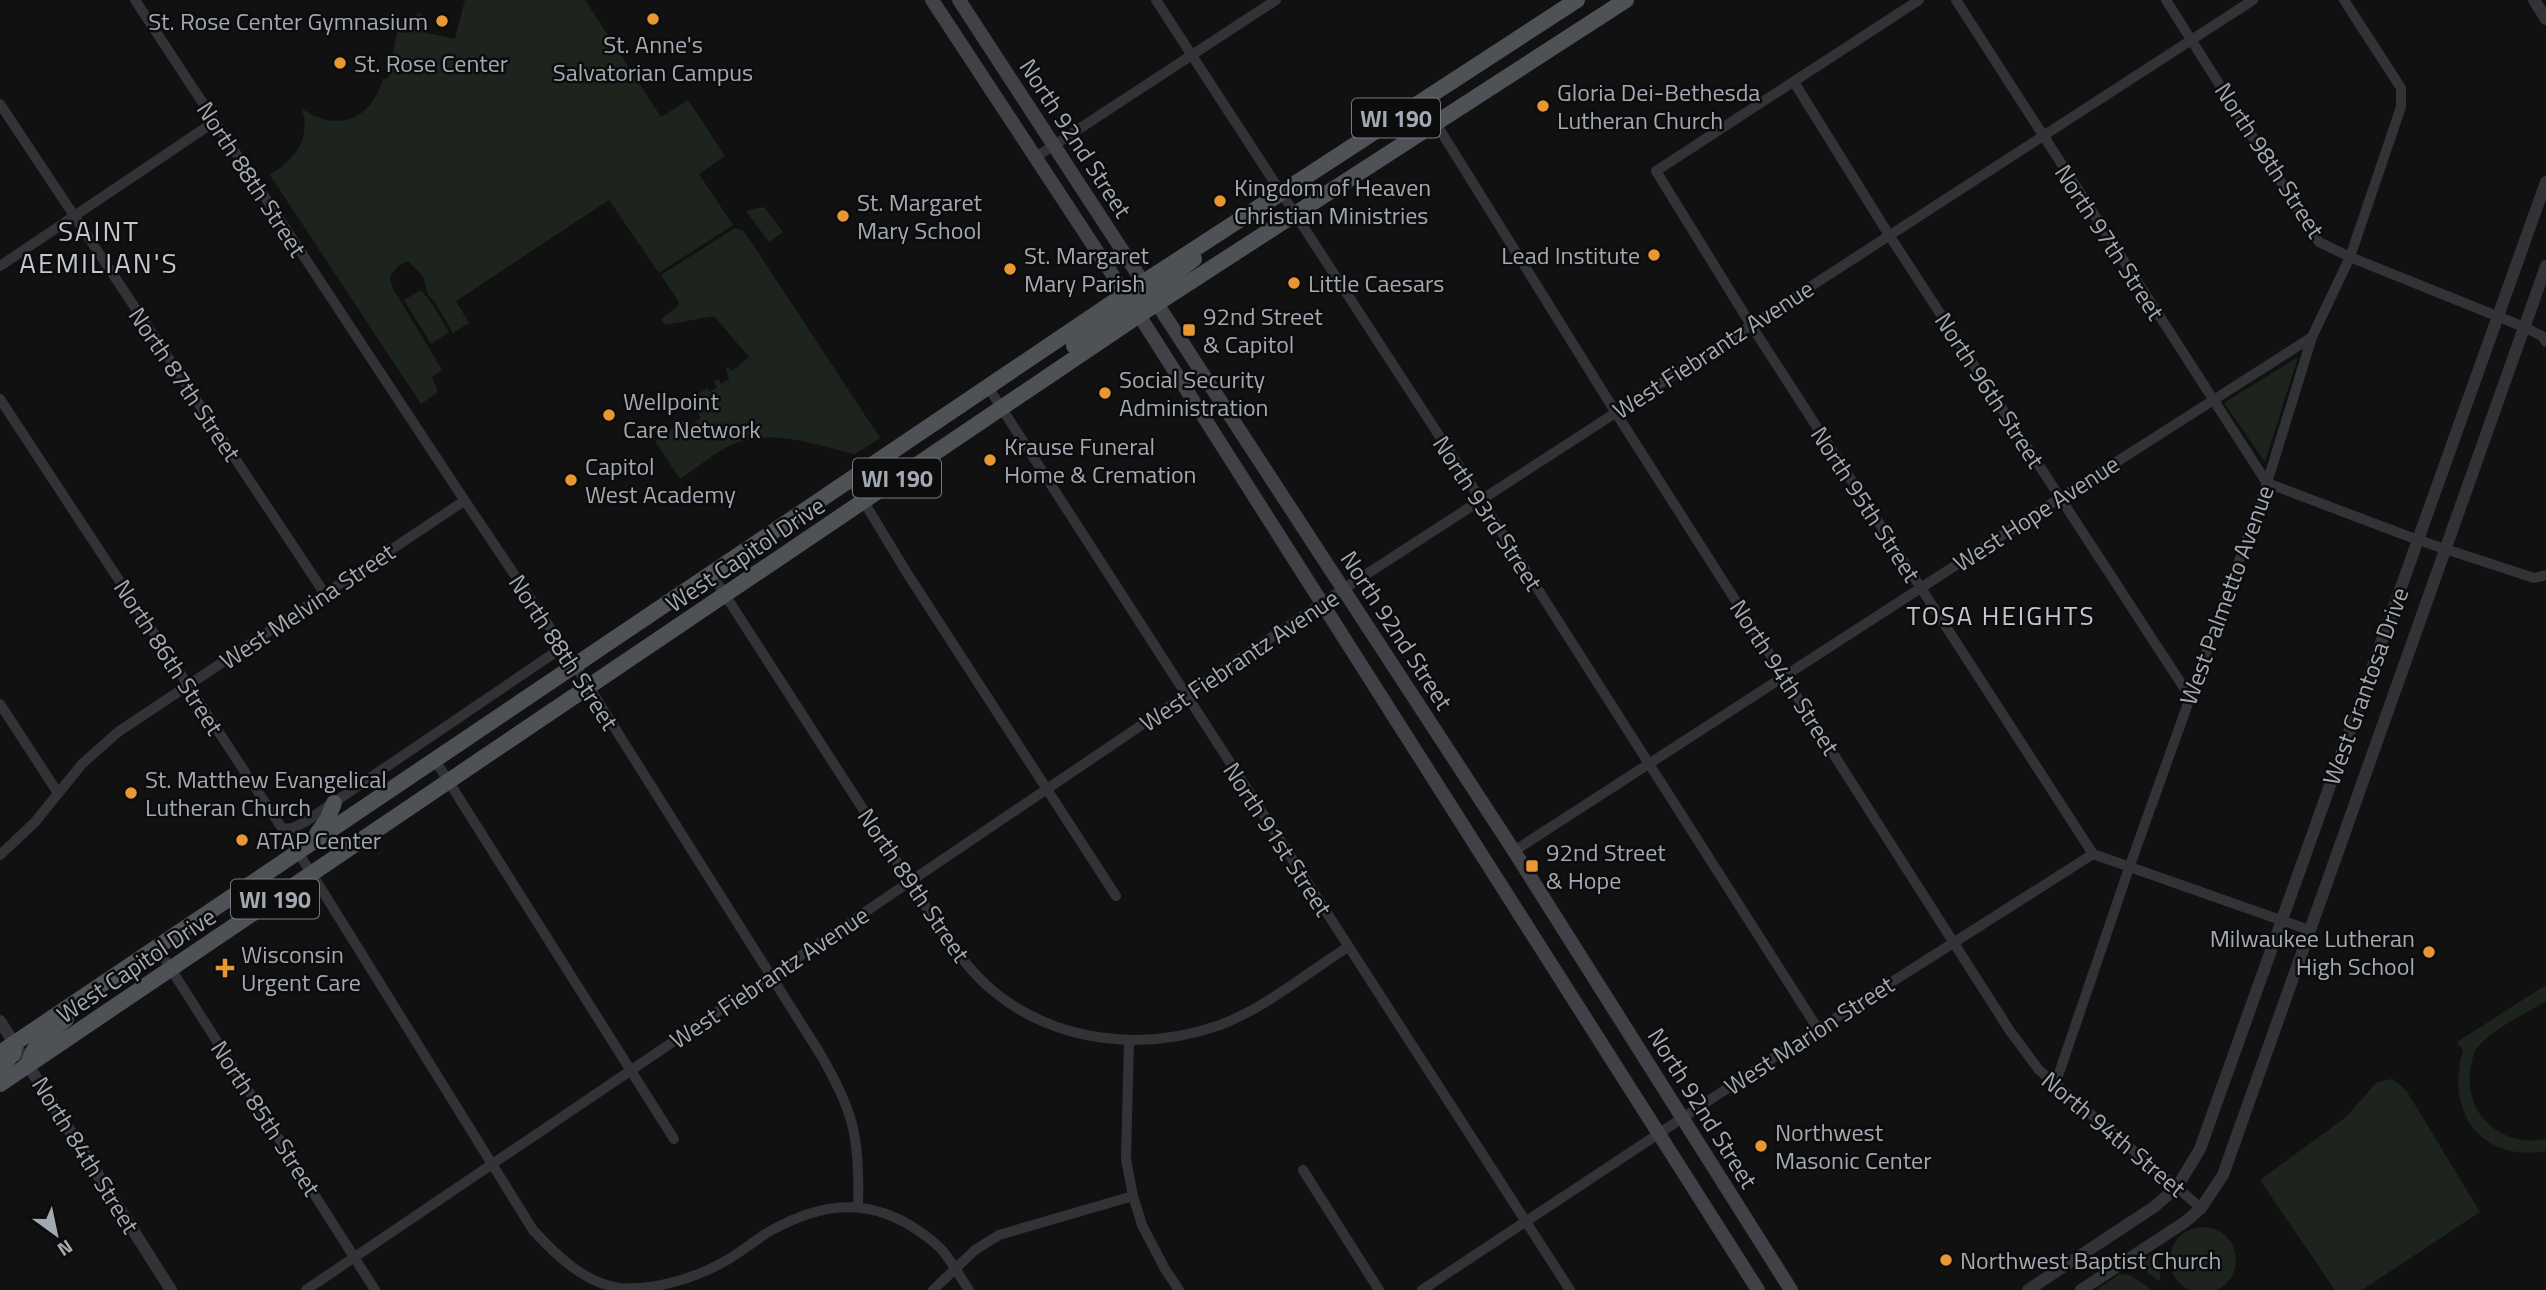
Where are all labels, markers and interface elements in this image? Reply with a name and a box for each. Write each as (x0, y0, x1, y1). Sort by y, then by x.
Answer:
place label: St. Rose Center Gymnasium (148, 3, 428, 39)
marker: St. Anne's Salvatorian Campus (645, 11, 661, 27)
marker: St. Rose Center Gymnasium (434, 13, 450, 29)
place label: St. Anne's Salvatorian Campus (553, 26, 753, 90)
place label: St. Rose Center (354, 45, 508, 81)
street label: North 92nd Street (1011, 51, 1141, 225)
marker: St. Rose Center (332, 55, 348, 71)
place label: Gloria Dei-Bethesda Lutheran Church (1557, 74, 1760, 138)
street label: North 98th Street (2206, 75, 2334, 245)
street label: North 88th Street (188, 94, 316, 264)
marker: Gloria Dei-Bethesda Lutheran Church (1535, 98, 1551, 114)
road number: WI 190 (1352, 99, 1440, 138)
street label: North 97th Street (2046, 157, 2174, 327)
place label: Kingdom of Heaven Christian Ministries (1234, 169, 1431, 233)
place label: St. Margaret Mary School (857, 184, 982, 248)
marker: Kingdom of Heaven Christian Ministries (1212, 193, 1228, 209)
marker: St. Margaret Mary School (835, 208, 851, 224)
district label: SAINT AEMILIAN'S (19, 209, 179, 284)
place label: St. Margaret Mary Parish (1024, 237, 1149, 301)
place label: Lead Institute (1501, 237, 1640, 273)
marker: Lead Institute (1646, 247, 1662, 263)
marker: St. Margaret Mary Parish (1002, 261, 1018, 277)
place label: Little Caesars (1308, 265, 1444, 301)
street label: West Fiebrantz Avenue (1605, 270, 1821, 428)
marker: Little Caesars (1286, 275, 1302, 291)
place label: 92nd Street & Capitol (1203, 298, 1323, 362)
street label: North 87th Street (120, 300, 250, 469)
street label: North 96th Street (1926, 305, 2054, 475)
marker: 92nd Street & Capitol (1181, 322, 1197, 338)
place label: Social Security Administration (1119, 361, 1268, 425)
place label: Wellpoint Care Network (623, 383, 761, 447)
marker: Social Security Administration (1097, 385, 1113, 401)
marker: Wellpoint Care Network (601, 407, 617, 423)
street label: North 95th Street (1802, 419, 1930, 589)
place label: Krause Funeral Home & Cremation (1004, 428, 1196, 492)
street label: North 93rd Street (1424, 428, 1552, 598)
street label: West Hope Avenue (1946, 446, 2126, 580)
place label: Capitol West Academy (585, 448, 736, 512)
marker: Krause Funeral Home & Cremation (982, 452, 998, 468)
road number: WI 190 (853, 458, 941, 498)
marker: Capitol West Academy (563, 472, 579, 488)
street label: West Palmetto Avenue (2170, 480, 2282, 710)
street label: West Capitol Drive (658, 487, 832, 621)
street label: West Melvina Street (212, 534, 402, 678)
street label: North 92nd Street (1332, 543, 1462, 717)
street label: North 88th Street (500, 567, 628, 737)
street label: North 86th Street (105, 572, 233, 742)
street label: West Fiebrantz Avenue (1132, 580, 1346, 740)
street label: West Grantosa Drive (2313, 582, 2417, 790)
street label: North 94th Street (1721, 592, 1849, 762)
district label: TOSA HEIGHTS (1906, 596, 2096, 635)
street label: North 91st Street (1215, 755, 1342, 924)
place label: St. Matthew Evangelical Lutheran Church (145, 761, 387, 825)
marker: St. Matthew Evangelical Lutheran Church (123, 785, 139, 801)
street label: North 89th Street (849, 801, 979, 970)
place label: ATAP Center (256, 822, 381, 858)
marker: ATAP Center (234, 832, 250, 848)
place label: 92nd Street & Hope (1546, 834, 1666, 898)
marker: 92nd Street & Hope (1524, 858, 1540, 874)
road number: WI 190 (231, 879, 319, 918)
street label: West Fiebrantz Avenue (662, 897, 876, 1057)
street label: West Capitol Drive (49, 898, 223, 1032)
place label: Milwaukee Lutheran High School (2210, 920, 2415, 984)
place label: Wisconsin Urgent Care (241, 936, 361, 1000)
marker: Milwaukee Lutheran High School (2421, 944, 2437, 960)
marker: Wisconsin Urgent Care (215, 958, 235, 978)
street label: West Marion Street (1717, 966, 1902, 1104)
street label: North 92nd Street (1639, 1021, 1767, 1196)
street label: North 85th Street (202, 1033, 330, 1203)
street label: North 94th Street (2034, 1063, 2195, 1206)
street label: North 84th Street (23, 1070, 149, 1241)
place label: Northwest Masonic Center (1775, 1114, 1932, 1178)
marker: Northwest Masonic Center (1753, 1138, 1769, 1154)
north arrow (21, 1199, 91, 1269)
text: N (52, 1233, 79, 1264)
place label: Northwest Baptist Church (1960, 1242, 2221, 1278)
marker: Northwest Baptist Church (1938, 1252, 1954, 1268)

